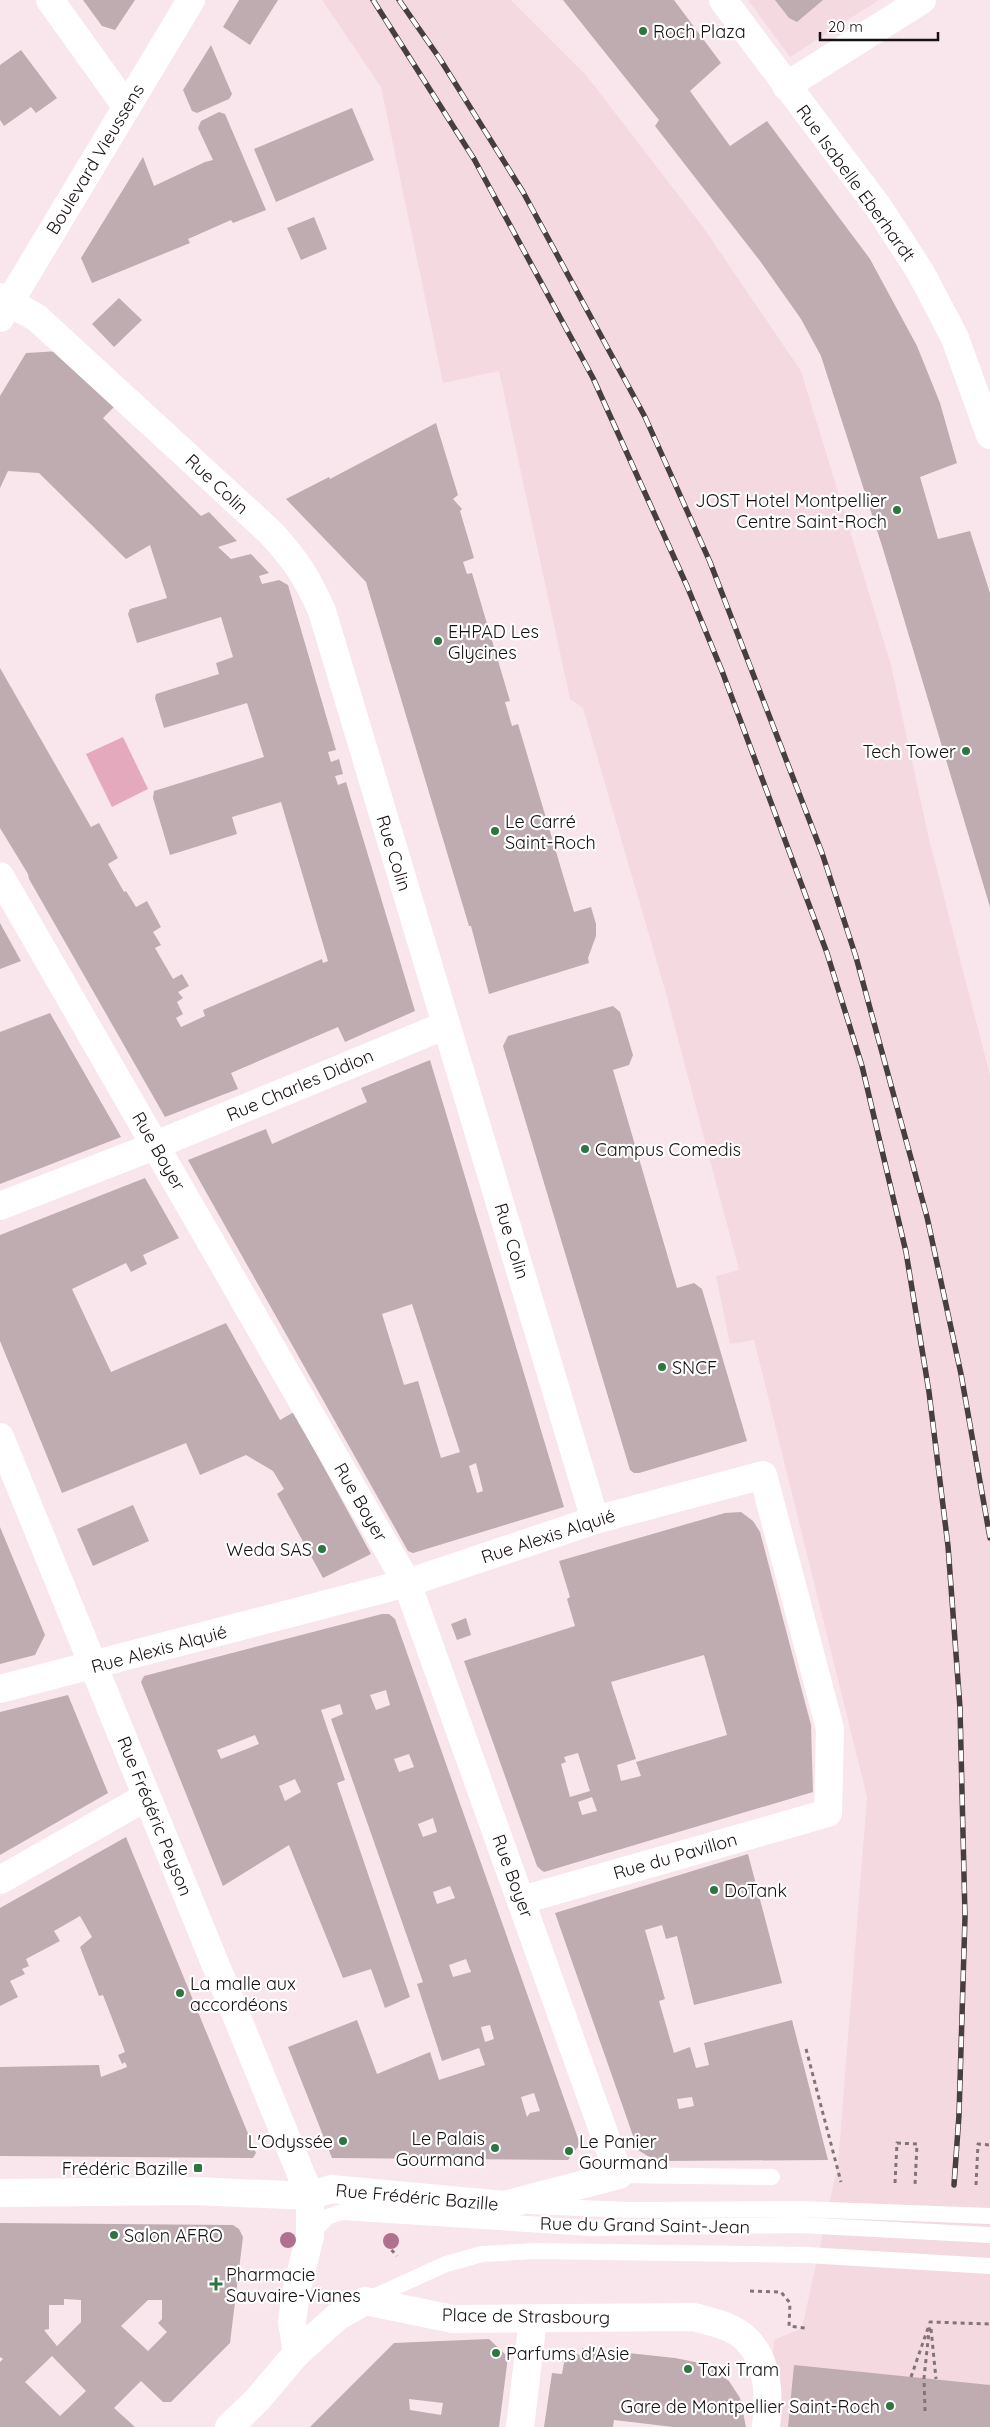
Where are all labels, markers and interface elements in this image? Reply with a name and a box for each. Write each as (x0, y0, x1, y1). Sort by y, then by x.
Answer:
scale bar (820, 10, 938, 42)
text: 20 m (828, 17, 863, 36)
place label: Roch Plaza (653, 20, 746, 43)
marker: Roch Plaza (637, 25, 649, 37)
street label: Boulevard Vieussens (41, 79, 149, 239)
street label: Rue Isabelle Eberhardt (791, 100, 921, 266)
street label: Rue Colin (181, 449, 253, 519)
place label: JOST Hotel Montpellier Centre Saint-Roch (695, 489, 887, 533)
marker: JOST Hotel Montpellier Centre Saint-Roch (891, 504, 903, 516)
place label: EHPAD Les Glycines (448, 620, 539, 664)
marker: EHPAD Les Glycines (432, 635, 444, 647)
place label: Tech Tower (862, 740, 956, 763)
marker: Tech Tower (960, 745, 972, 757)
place label: Le Carré Saint-Roch (505, 810, 596, 854)
street label: Rue Colin (372, 812, 416, 894)
marker: Le Carré Saint-Roch (489, 825, 501, 837)
street label: Rue Charles Didion (223, 1044, 377, 1126)
street label: Rue Boyer (127, 1108, 191, 1194)
place label: Campus Comedis (595, 1138, 741, 1161)
marker: Campus Comedis (579, 1143, 591, 1155)
street label: Rue Colin (490, 1200, 534, 1282)
place label: SNCF (672, 1356, 717, 1379)
marker: SNCF (656, 1361, 668, 1373)
street label: Rue Boyer (329, 1459, 393, 1545)
street label: Rue Alexis Alquié (478, 1504, 618, 1568)
place label: Weda SAS (226, 1538, 312, 1561)
marker: Weda SAS (316, 1543, 328, 1555)
street label: Rue Alexis Alquié (89, 1620, 229, 1678)
street label: Rue Frédéric Peyson (112, 1733, 198, 1899)
street label: Rue du Pavillon (610, 1827, 740, 1885)
street label: Rue Boyer (487, 1831, 539, 1921)
place label: DoTank (724, 1879, 787, 1902)
marker: DoTank (708, 1884, 720, 1896)
place label: La malle aux accordéons (190, 1972, 296, 2016)
marker: La malle aux accordéons (174, 1987, 186, 1999)
place label: Le Palais Gourmand (396, 2127, 485, 2171)
place label: L'Odyssée (248, 2130, 333, 2153)
place label: Le Panier Gourmand (579, 2130, 668, 2174)
marker: L'Odyssée (337, 2135, 349, 2147)
marker: Le Palais Gourmand (489, 2142, 501, 2154)
marker: Le Panier Gourmand (563, 2145, 575, 2157)
place label: Frédéric Bazille (62, 2157, 188, 2180)
marker: Frédéric Bazille (192, 2162, 204, 2174)
street label: Rue Frédéric Bazille (335, 2178, 499, 2216)
street label: Rue du Grand Saint-Jean (540, 2212, 750, 2238)
place label: Salon AFRO (124, 2224, 223, 2247)
marker: Salon AFRO (108, 2229, 120, 2241)
place label: Pharmacie Sauvaire-Vianes (226, 2263, 361, 2307)
marker: Pharmacie Sauvaire-Vianes (210, 2278, 222, 2290)
street label: Place de Strasbourg (442, 2303, 610, 2329)
place label: Parfums d'Asie (506, 2342, 629, 2365)
marker: Parfums d'Asie (490, 2347, 502, 2359)
place label: Taxi Tram (698, 2358, 779, 2381)
marker: Taxi Tram (682, 2363, 694, 2375)
place label: Gare de Montpellier Saint-Roch (620, 2395, 880, 2418)
marker: Gare de Montpellier Saint-Roch (884, 2400, 896, 2412)

